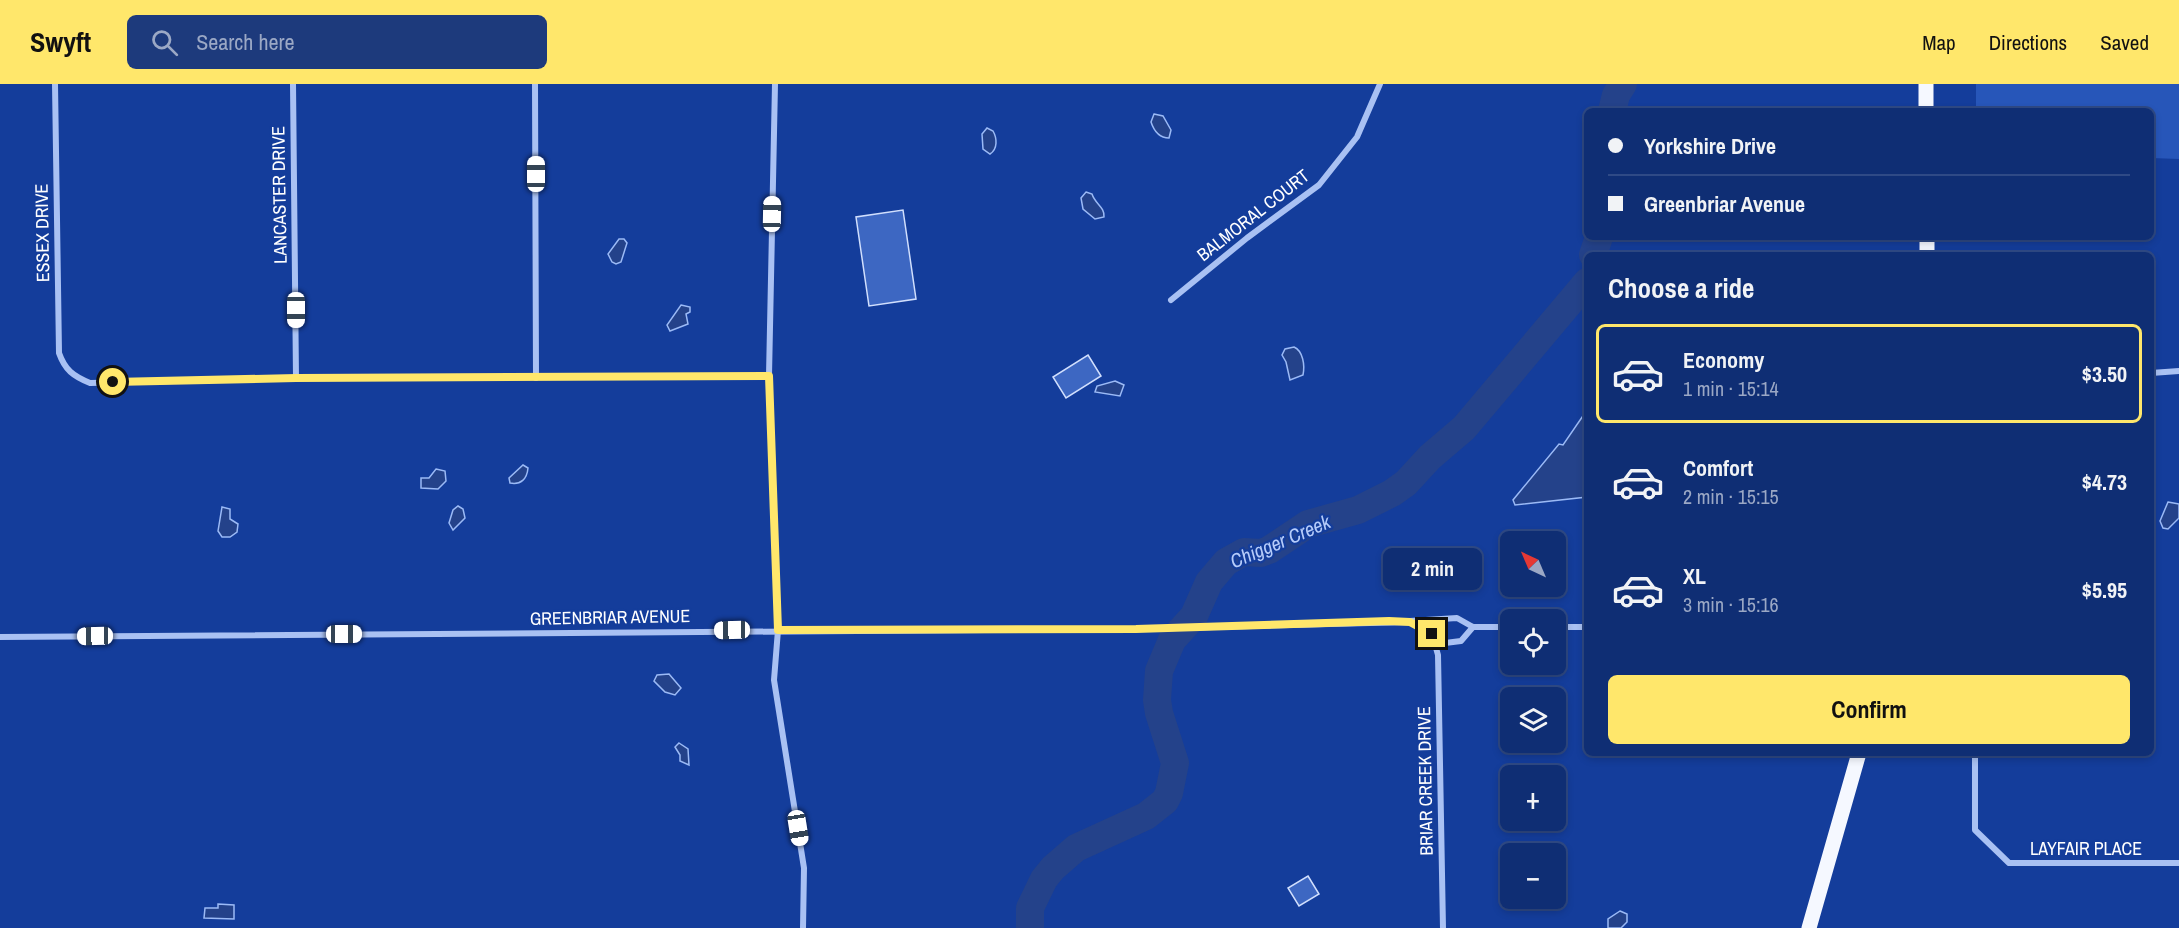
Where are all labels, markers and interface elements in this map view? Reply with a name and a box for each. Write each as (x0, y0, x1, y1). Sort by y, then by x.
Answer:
search box (127, 15, 547, 69)
text: Swyft (30, 23, 91, 61)
icon: search (148, 26, 181, 59)
text: Search here (196, 27, 295, 57)
text: Map (1922, 28, 1956, 57)
text: Directions (1989, 28, 2067, 57)
text: Saved (2100, 28, 2149, 57)
street label: LANCASTER DRIVE (265, 126, 293, 264)
text: Yorkshire Drive (1644, 131, 1776, 161)
car (527, 156, 545, 192)
street label: BALMORAL COURT (1192, 163, 1314, 267)
street label: ESSEX DRIVE (29, 184, 55, 282)
text: Greenbriar Avenue (1644, 189, 1805, 219)
car (763, 196, 781, 232)
text: Choose a ride (1608, 270, 1754, 306)
car (287, 292, 305, 328)
text: Economy (1683, 345, 1764, 375)
icon: car (1611, 347, 1665, 401)
text: $3.50 (2082, 359, 2127, 389)
route start (99, 368, 126, 395)
text: 1 min · 15:14 (1683, 375, 1779, 402)
text: Comfort (1683, 453, 1753, 483)
icon: car (1611, 455, 1665, 509)
text: $4.73 (2082, 467, 2127, 497)
text: 2 min · 15:15 (1683, 483, 1779, 510)
water label: Chigger Creek (1226, 507, 1335, 574)
north arrow (1500, 531, 1566, 597)
map controls (1500, 531, 1566, 909)
callout: 2 min (1382, 547, 1482, 589)
text: 2 min (1411, 555, 1454, 582)
text: XL (1683, 561, 1706, 591)
icon: car (1611, 563, 1665, 617)
text: $5.95 (2082, 575, 2127, 605)
text: 3 min · 15:16 (1683, 591, 1779, 618)
street label: GREENBRIAR AVENUE (530, 603, 690, 631)
button: locate (1500, 609, 1566, 675)
route end (1418, 620, 1445, 647)
car (714, 621, 750, 639)
car (326, 625, 362, 643)
car (77, 627, 113, 645)
button: Confirm (1608, 675, 2130, 744)
button: layers (1500, 687, 1566, 753)
street label: BRIAR CREEK DRIVE (1411, 706, 1439, 856)
button: + (1500, 765, 1566, 831)
car (786, 809, 810, 847)
street label: LAYFAIR PLACE (2030, 836, 2142, 861)
button: − (1500, 843, 1566, 909)

